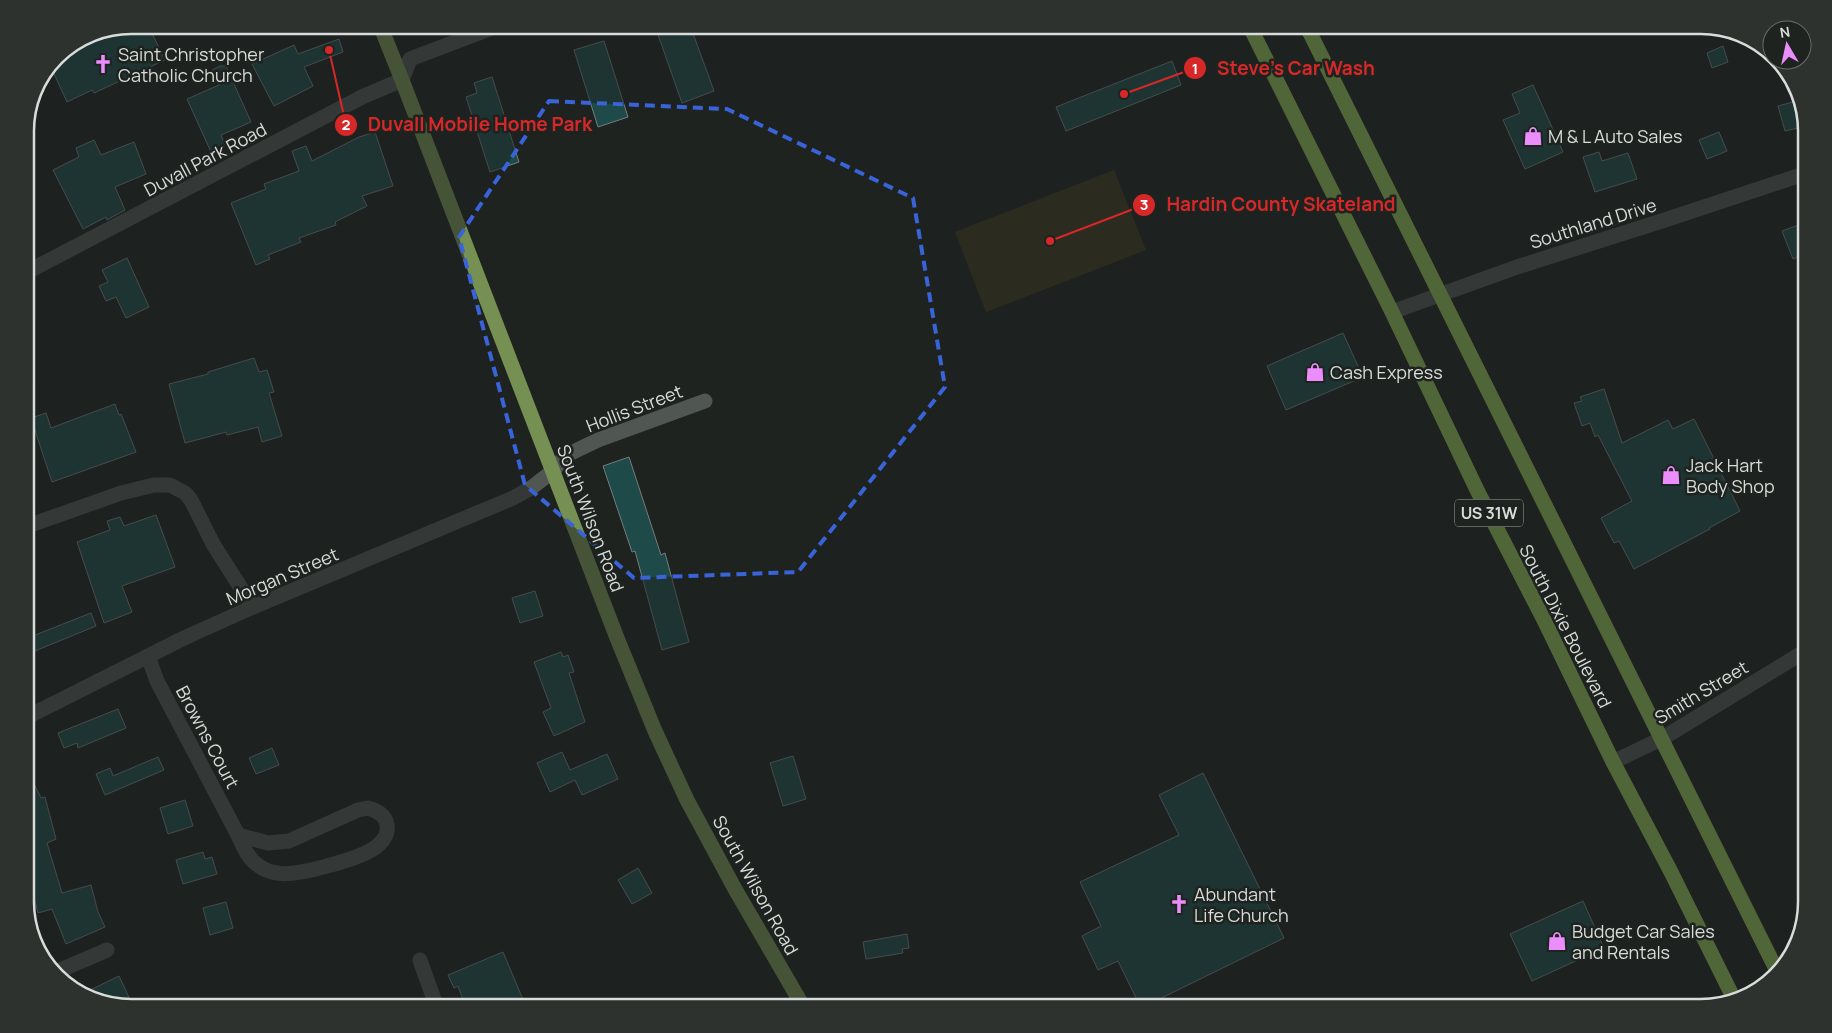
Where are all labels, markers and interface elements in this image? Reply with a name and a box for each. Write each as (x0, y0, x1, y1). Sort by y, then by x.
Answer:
north arrow (1762, 20, 1812, 70)
text: N (1778, 21, 1791, 42)
place label: Saint Christopher Catholic Church (118, 42, 265, 87)
callout: Steve's Car Wash (1182, 51, 1385, 85)
church icon: Saint Christopher Catholic Church (92, 53, 114, 75)
text: Steve's Car Wash (1217, 55, 1375, 81)
text: 1 (1192, 58, 1198, 79)
callout: Duvall Mobile Home Park (333, 108, 603, 142)
text: Duvall Mobile Home Park (368, 111, 593, 137)
text: 2 (342, 114, 351, 135)
street label: Duvall Park Road (140, 117, 270, 201)
place label: M & L Auto Sales (1548, 124, 1682, 148)
shop icon: M & L Auto Sales (1522, 125, 1544, 147)
callout: Hardin County Skateland (1132, 188, 1406, 222)
text: Hardin County Skateland (1166, 191, 1396, 217)
street label: Southland Drive (1527, 192, 1659, 254)
text: 3 (1140, 194, 1148, 215)
place label: Cash Express (1330, 360, 1443, 384)
shop icon: Cash Express (1304, 361, 1326, 383)
street label: Hollis Street (582, 379, 686, 437)
street label: South Wilson Road (552, 441, 630, 595)
place label: Jack Hart Body Shop (1686, 453, 1775, 498)
shop icon: Jack Hart Body Shop (1660, 464, 1682, 486)
road number: US 31W (1455, 499, 1523, 526)
street label: South Dixie Boulevard (1514, 540, 1618, 712)
street label: Morgan Street (222, 542, 342, 610)
street label: Smith Street (1650, 655, 1752, 729)
street label: Browns Court (171, 681, 245, 793)
street label: South Wilson Road (708, 811, 804, 959)
place label: Abundant Life Church (1194, 882, 1289, 927)
church icon: Abundant Life Church (1168, 893, 1190, 915)
place label: Budget Car Sales and Rentals (1572, 919, 1715, 964)
shop icon: Budget Car Sales and Rentals (1546, 930, 1568, 952)

